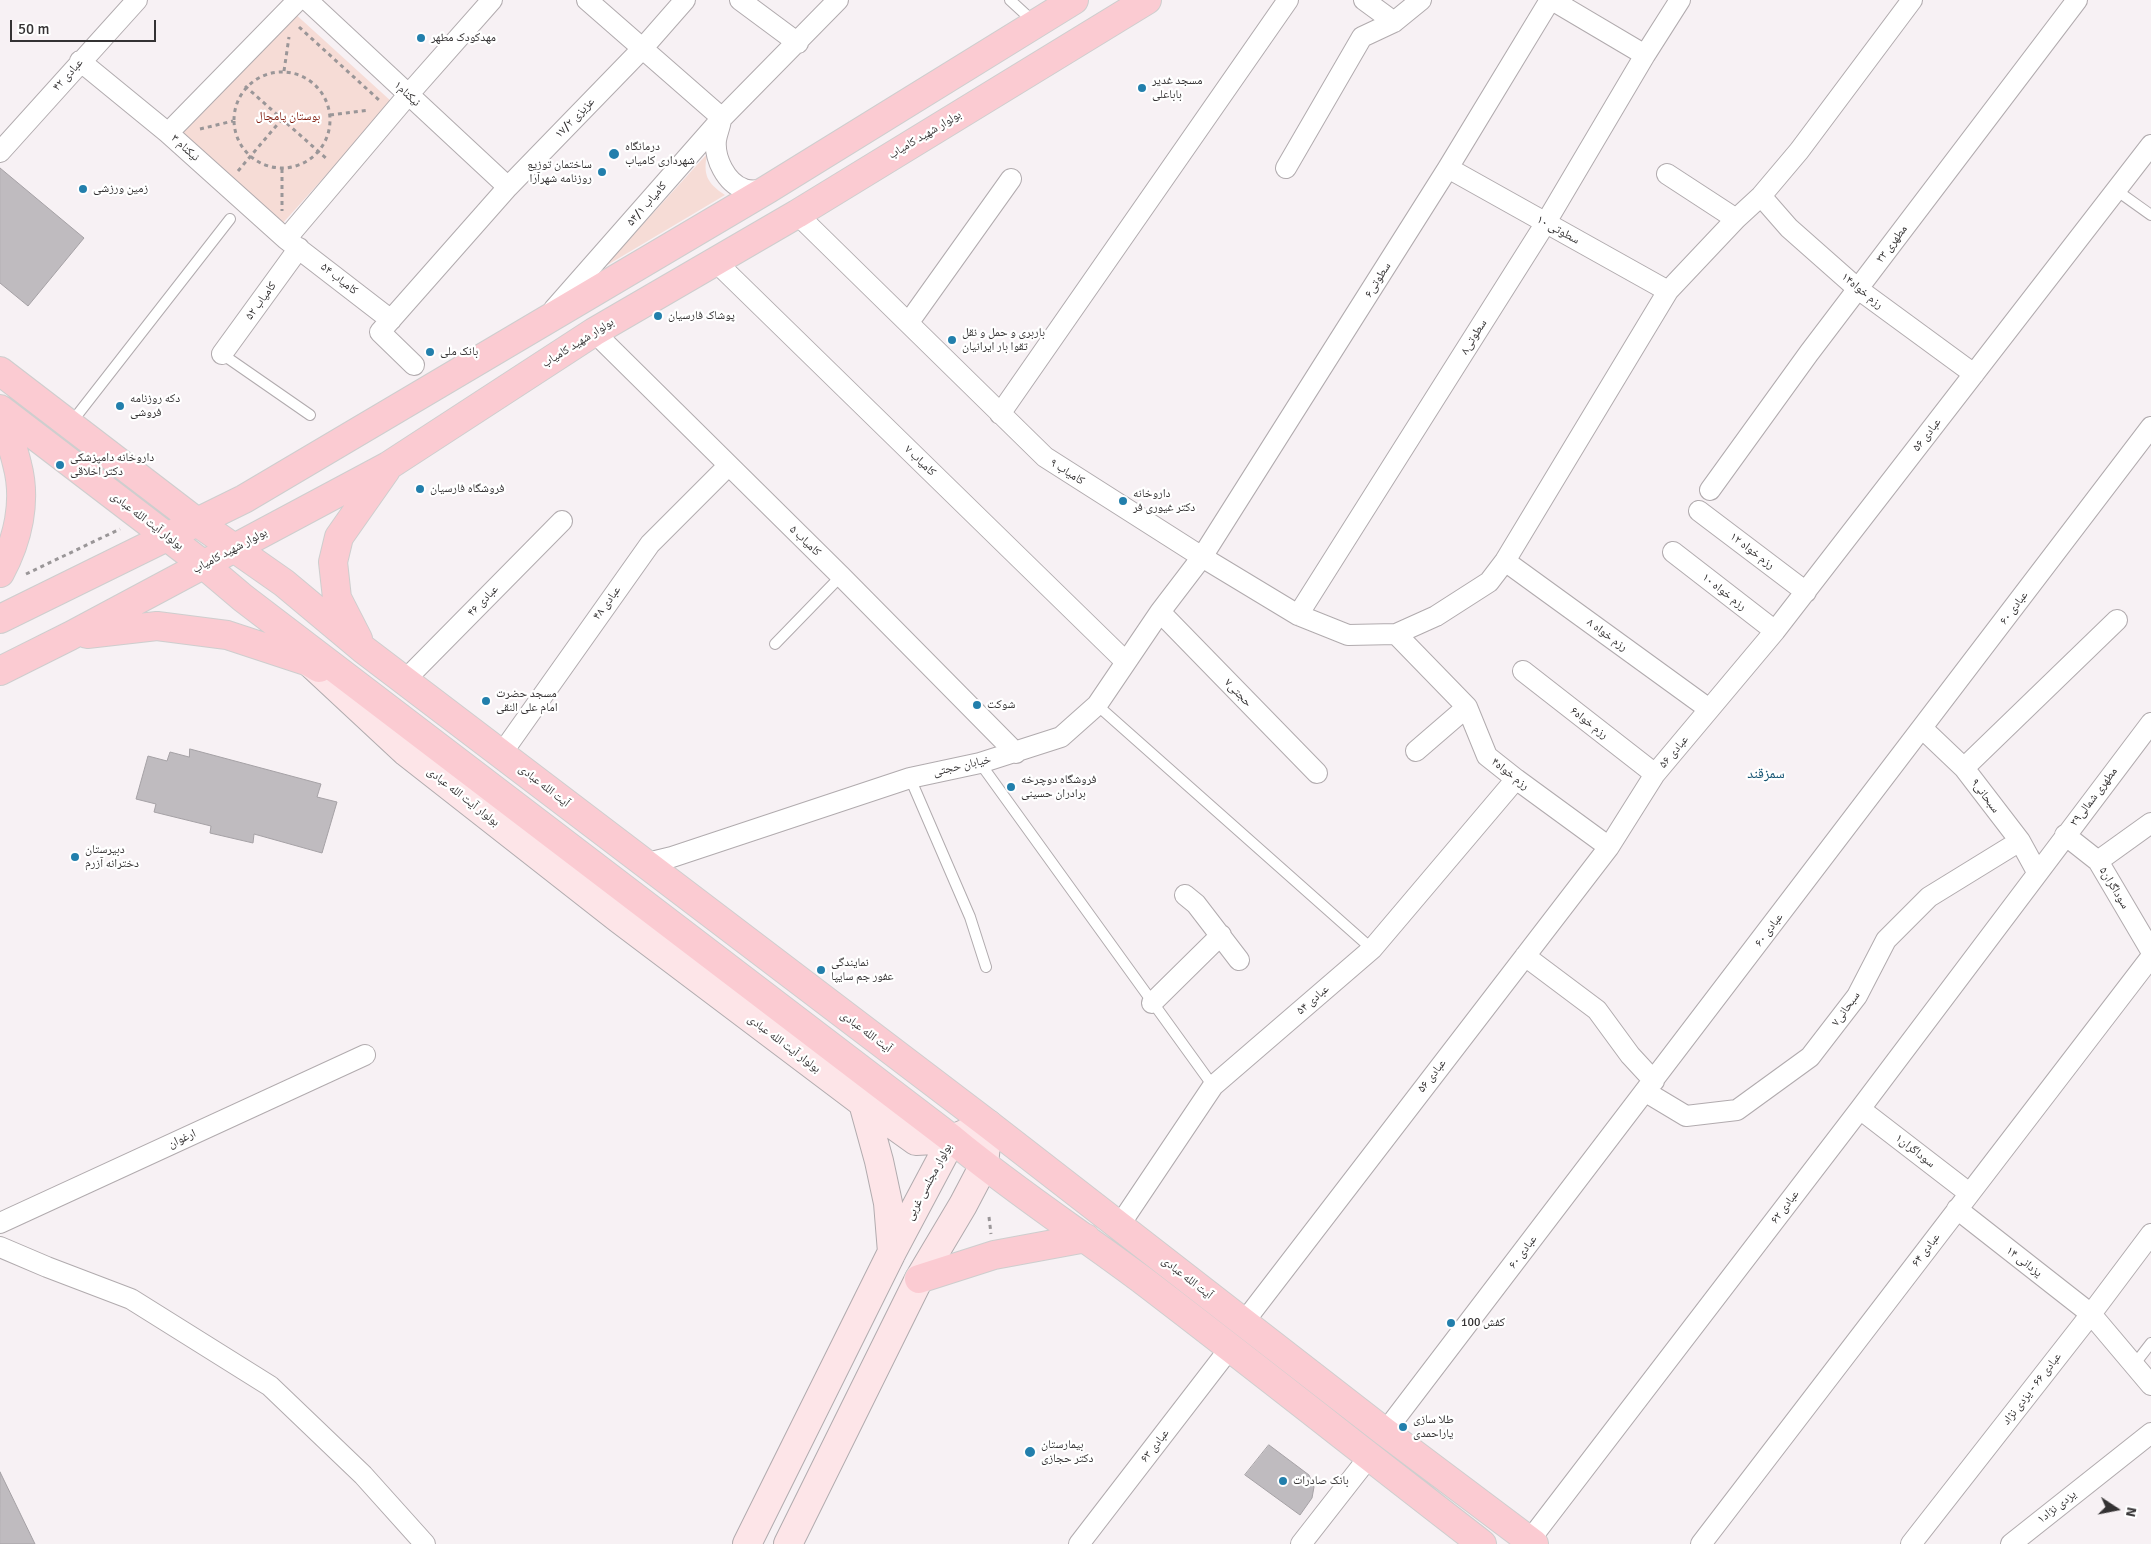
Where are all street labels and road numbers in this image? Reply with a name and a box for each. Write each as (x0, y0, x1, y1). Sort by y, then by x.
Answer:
street label: عبادی ۴۲ (50, 56, 86, 94)
street label: نیکنام۱ (391, 78, 423, 110)
street label: عزیزی ۱۷/۲ (552, 95, 598, 141)
street label: بولوار شهید کامیاب (886, 108, 964, 162)
street label: نیکنام ۳ (168, 131, 202, 165)
street label: کامیاب ۵۴/۱ (624, 179, 670, 229)
street label: سطوتی ۱۰ (1534, 212, 1582, 248)
street label: مطهری ۳۳ (1873, 222, 1911, 266)
street label: کامیاب ۵۴ (317, 260, 361, 298)
street label: سطوتی۶ (1362, 260, 1394, 300)
street label: رزم خواه۱۴ (1838, 270, 1886, 312)
street label: کامیاب ۵۲ (242, 279, 280, 323)
street label: بولوار شهید کامیاب (539, 315, 617, 371)
street label: سطوتی۸ (1458, 317, 1490, 357)
street label: عبادی ۵۶ (1910, 415, 1944, 455)
street label: کامیاب ۷ (901, 443, 939, 479)
street label: کامیاب ۹ (1047, 456, 1087, 488)
street label: بولوار آیت الله عبادی (108, 489, 186, 553)
street label: کامیاب ۵ (786, 523, 824, 559)
street label: بولوار شهید کامیاب (190, 525, 270, 577)
street label: رزم خواه ۱۲ (1727, 530, 1777, 572)
street label: رزم خواه ۱۰ (1699, 570, 1749, 614)
street label: عبادی ۴۶ (464, 582, 502, 620)
street label: عبادی ۴۸ (590, 583, 624, 623)
street label: عبادی ۶۰ (1997, 588, 2031, 628)
street label: رزم خواه ۸ (1584, 615, 1630, 655)
street label: حجتی۷ (1221, 676, 1255, 710)
street label: رزم خواه۶ (1567, 704, 1611, 742)
street label: عبادی ۵۶ (1656, 733, 1692, 771)
street label: خیابان حجتی (932, 752, 992, 780)
street label: رزم خواه۴ (1488, 755, 1532, 793)
street label: آیت الله عبادی (516, 762, 572, 810)
street label: بولوار آیت الله عبادی (424, 764, 502, 830)
street label: مطهری شمالی۳۹ (2067, 765, 2121, 829)
street label: سبحانی۹ (1967, 776, 2003, 816)
street label: سوداگران۵ (2096, 864, 2132, 912)
street label: عبادی ۶۰ (1752, 910, 1786, 950)
street label: عبادی ۵۴ (1294, 982, 1332, 1018)
street label: سبحانی۷ (1829, 989, 1863, 1029)
street label: آیت الله عبادی (837, 1008, 895, 1056)
street label: بولوار آیت الله عبادی (745, 1012, 823, 1076)
street label: عبادی ۵۶ (1415, 1056, 1449, 1096)
street label: ارغوان (166, 1126, 198, 1152)
street label: سوداگران۱ (1892, 1131, 1938, 1171)
street label: بولوار مجلسی غربی (903, 1141, 955, 1223)
street label: عبادی ۶۲ (1768, 1187, 1802, 1227)
street label: عبادی ۶۴ (1909, 1230, 1943, 1270)
street label: عبادی ۶۰ (1506, 1232, 1540, 1272)
street label: یزدانی ۱۴ (2003, 1243, 2045, 1281)
street label: آیت الله عبادی (1159, 1254, 1215, 1302)
street label: عبادی ۶۶ - یزدی نژاد (1999, 1350, 2065, 1428)
street label: عبادی ۶۳ (1138, 1426, 1172, 1466)
street label: یزدی نژاد۱ (2035, 1487, 2079, 1527)

